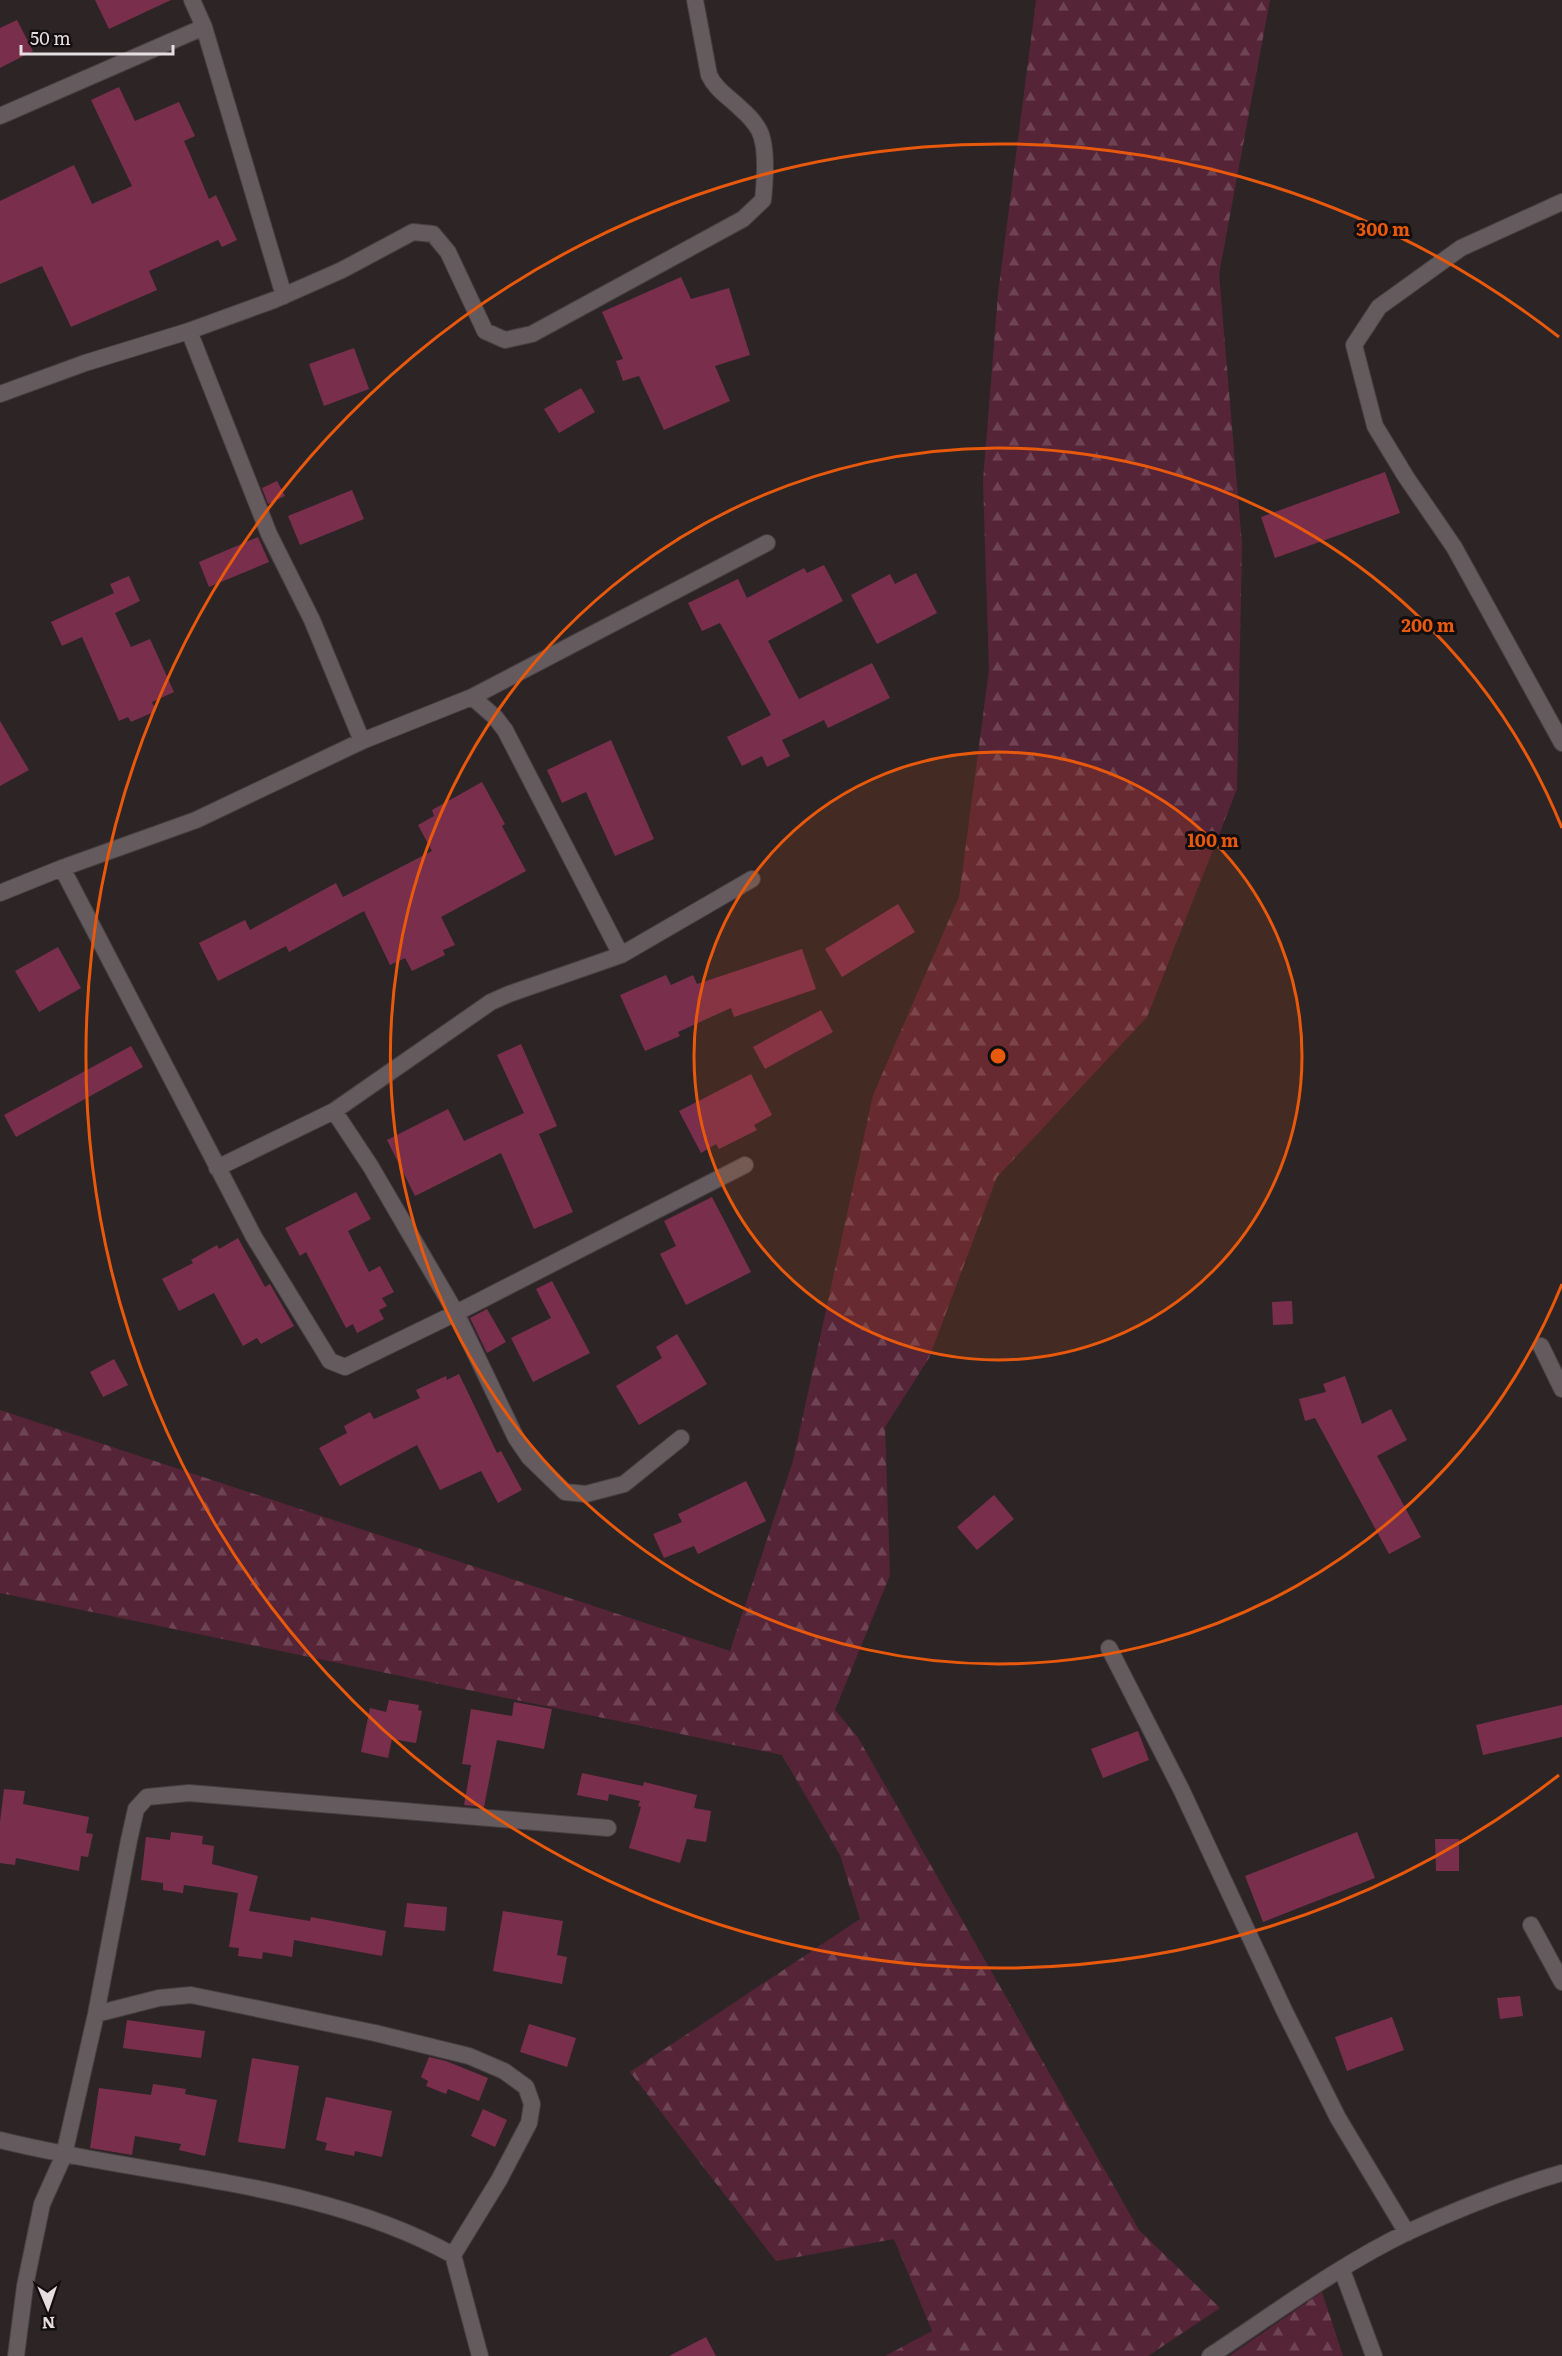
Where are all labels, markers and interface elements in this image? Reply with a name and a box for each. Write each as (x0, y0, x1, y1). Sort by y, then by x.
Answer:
scale bar (21, 18, 172, 56)
text: 50 m (30, 24, 71, 51)
text: 300 m (1356, 215, 1410, 242)
text: 200 m (1401, 611, 1455, 638)
text: 100 m (1187, 826, 1239, 853)
centre of rings (988, 1046, 1008, 1066)
north arrow (18, 2278, 78, 2338)
text: N (41, 2312, 56, 2336)

